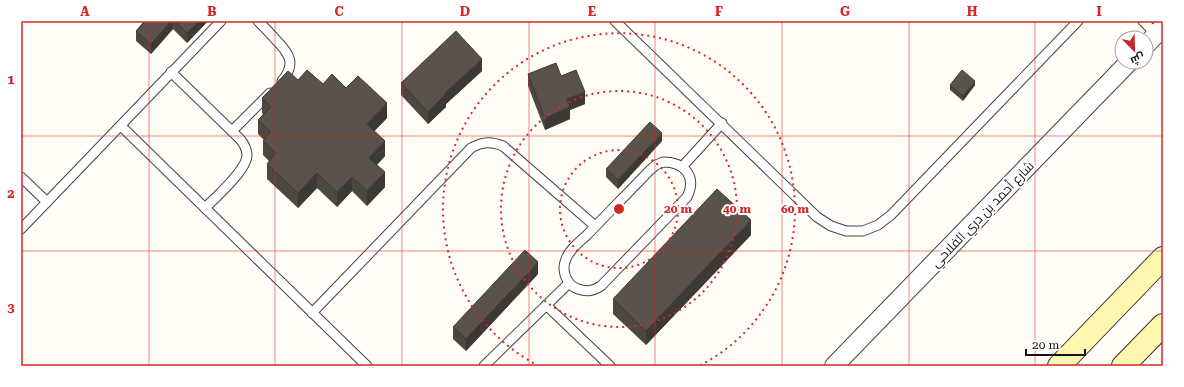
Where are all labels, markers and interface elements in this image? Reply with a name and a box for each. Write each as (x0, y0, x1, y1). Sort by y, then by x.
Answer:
text: A (80, 4, 90, 19)
text: B (207, 4, 217, 19)
text: C (334, 4, 344, 19)
text: D (460, 4, 470, 19)
text: E (588, 4, 596, 19)
text: F (715, 4, 723, 19)
text: G (840, 4, 850, 19)
text: H (967, 4, 978, 19)
text: I (1096, 4, 1102, 19)
north arrow (1114, 30, 1154, 70)
text: ش (1129, 50, 1147, 67)
text: 1 (7, 72, 15, 87)
street label: شارع أحمد بن دري الفلاحي (927, 158, 1039, 273)
text: 2 (7, 186, 15, 201)
centre of rings (612, 202, 626, 216)
text: 20 m (664, 202, 692, 216)
text: 40 m (723, 202, 751, 216)
text: 60 m (781, 202, 809, 216)
text: 3 (7, 300, 15, 315)
scale bar (1026, 331, 1085, 357)
text: 20 m (1032, 338, 1059, 352)

